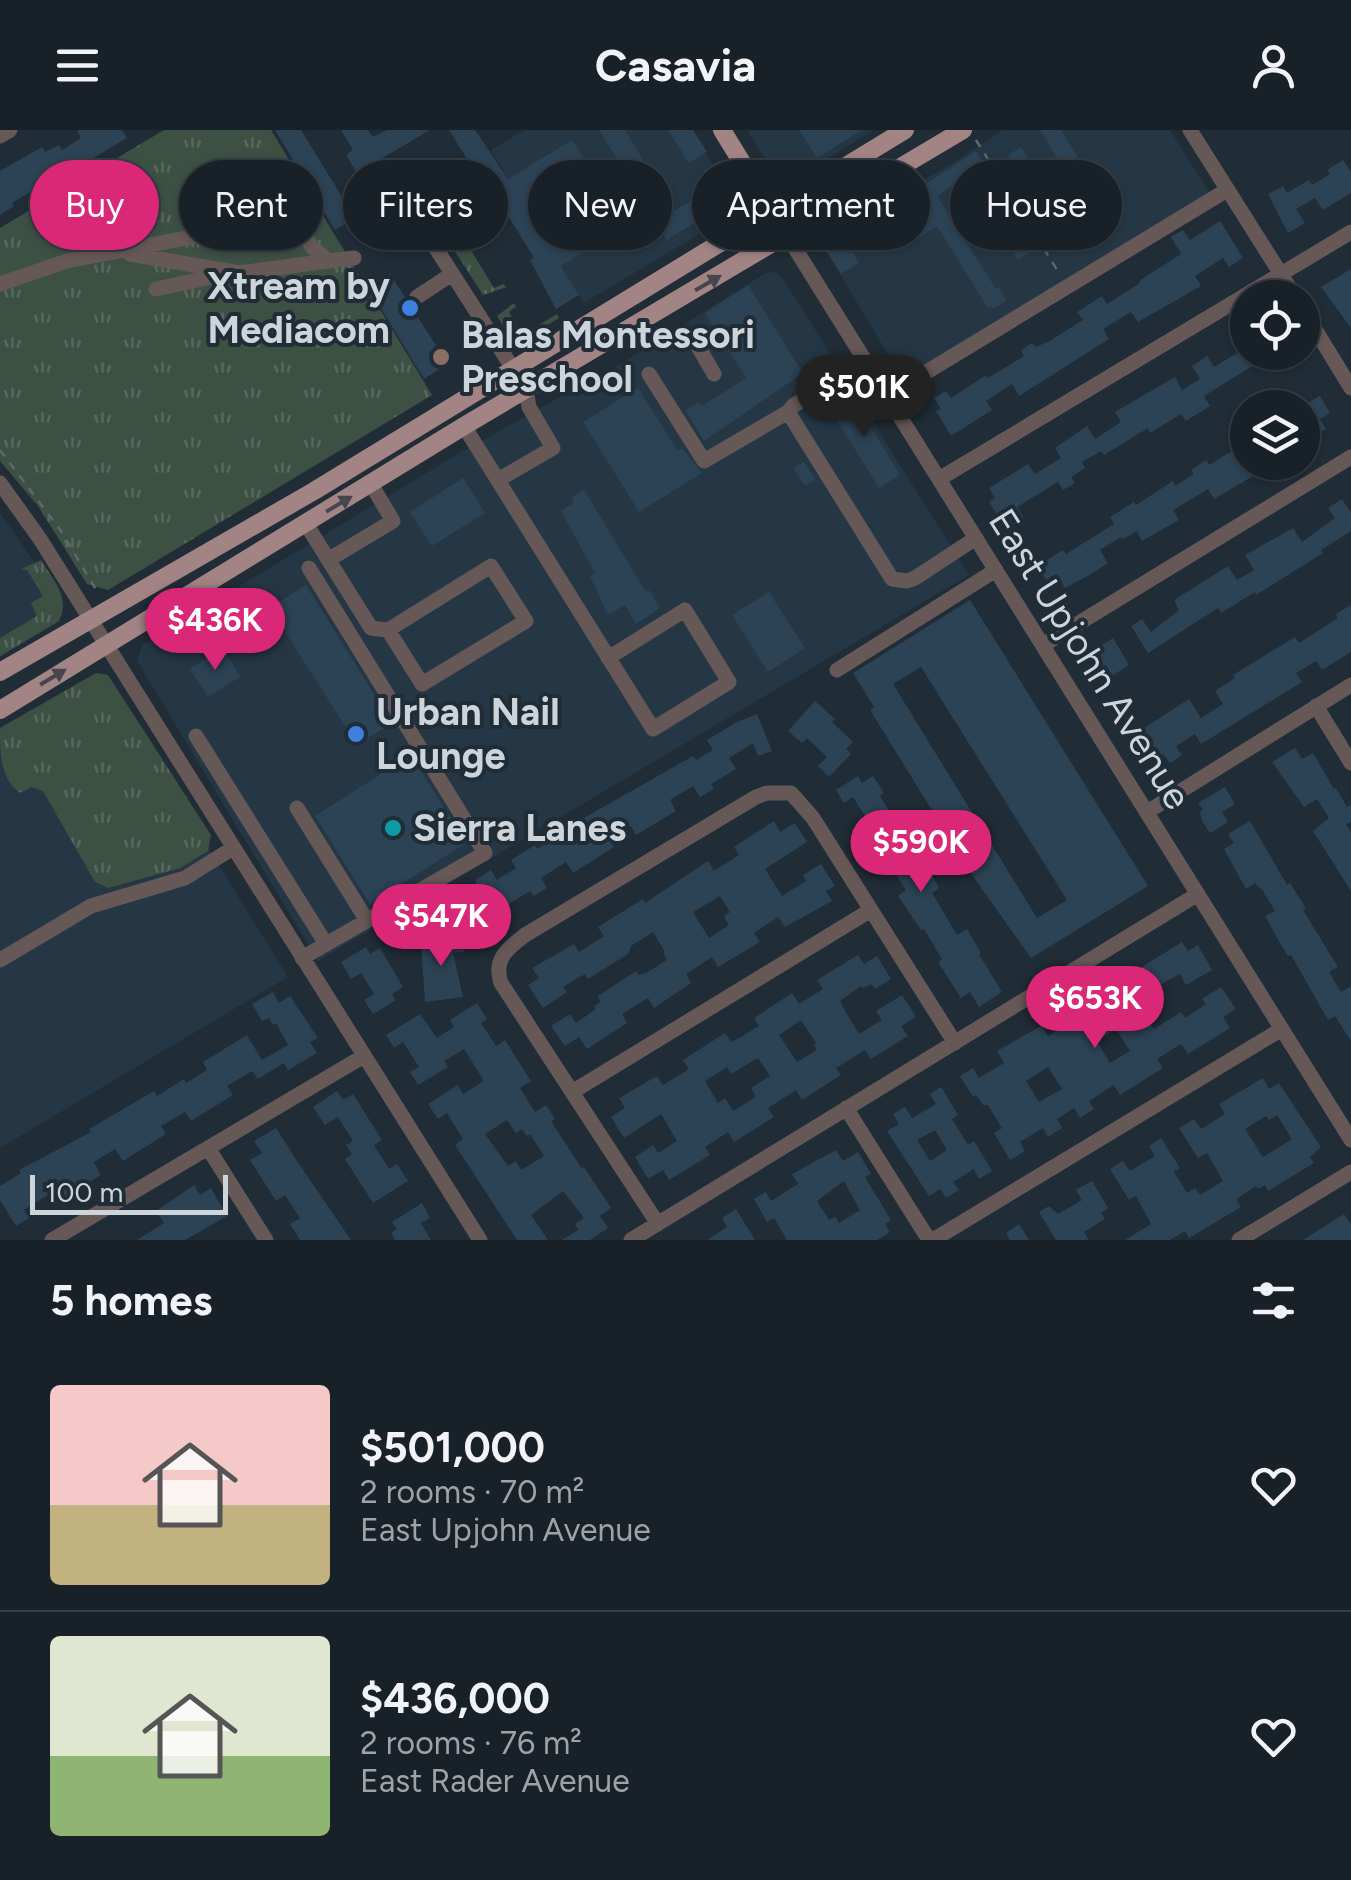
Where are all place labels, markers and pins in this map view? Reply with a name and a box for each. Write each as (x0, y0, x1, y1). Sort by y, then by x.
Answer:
place label: Xtream by Mediacom (207, 263, 390, 353)
marker: Xtream by Mediacom (399, 297, 421, 319)
place label: Balas Montessori Preschool (461, 312, 755, 402)
marker: Balas Montessori Preschool (430, 346, 452, 368)
pin: $501K (794, 355, 934, 440)
pin: $436K (145, 588, 285, 673)
place label: Urban Nail Lounge (376, 689, 560, 779)
marker: Urban Nail Lounge (345, 723, 367, 745)
place label: Sierra Lanes (413, 805, 626, 851)
pin: $590K (851, 810, 991, 895)
marker: Sierra Lanes (382, 817, 404, 839)
pin: $547K (371, 884, 511, 969)
pin: $653K (1025, 966, 1165, 1051)

